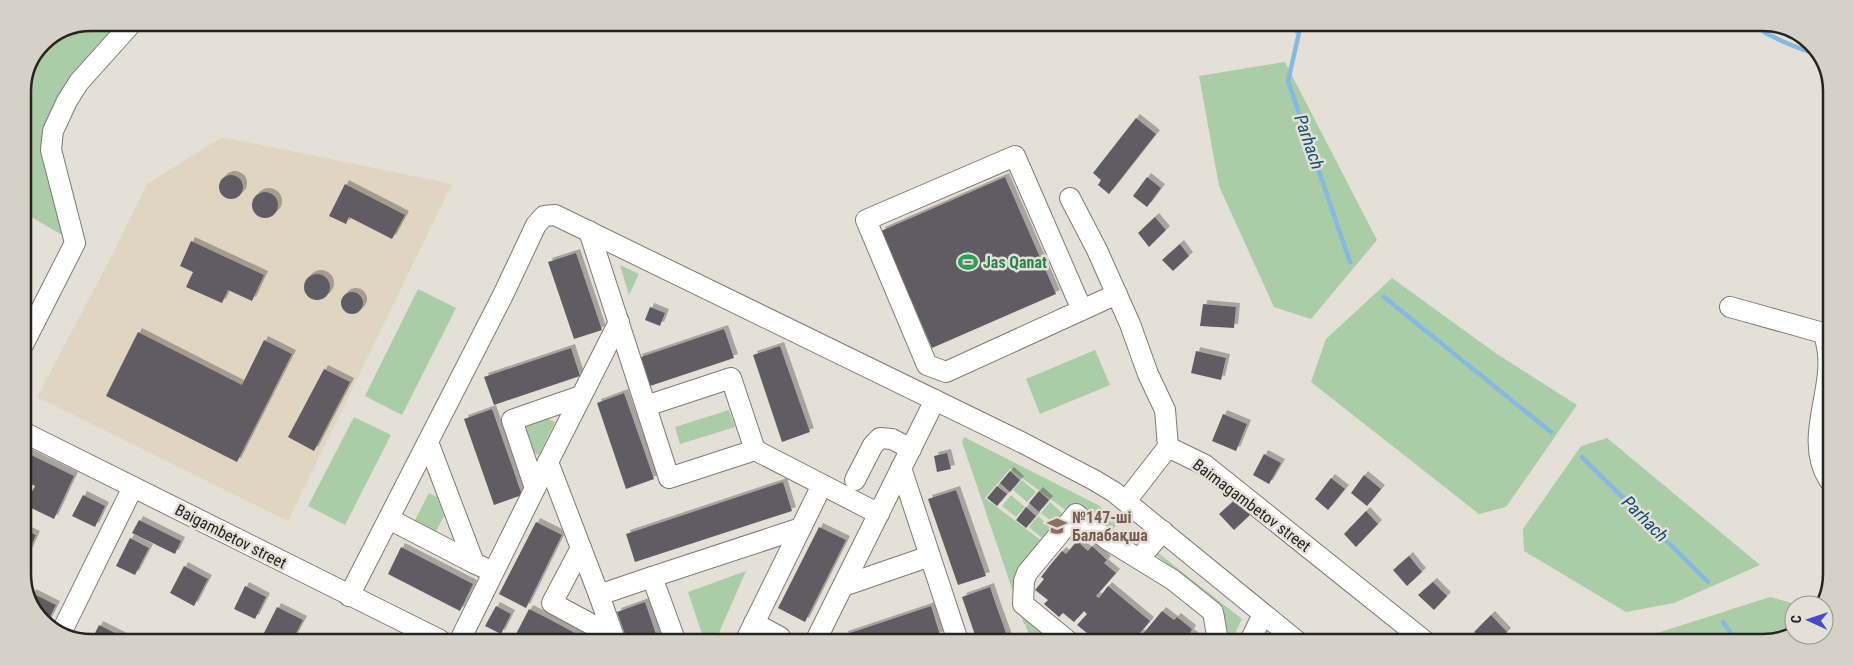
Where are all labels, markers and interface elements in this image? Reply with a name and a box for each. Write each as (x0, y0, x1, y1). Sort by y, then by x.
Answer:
water label: Parhach (1290, 112, 1329, 172)
sports icon: Jas Qanat (957, 251, 979, 273)
place label: Jas Qanat (983, 253, 1047, 272)
street label: Baimagambetov street (1189, 455, 1314, 556)
water label: Parhach (1618, 491, 1673, 546)
street label: Baigambetov street (172, 500, 290, 573)
place label: №147-ші Балабақша (1072, 508, 1148, 545)
school or university icon: №147-ші Балабақша (1046, 515, 1068, 537)
north arrow (1784, 595, 1834, 645)
text: С (1788, 615, 1804, 624)

